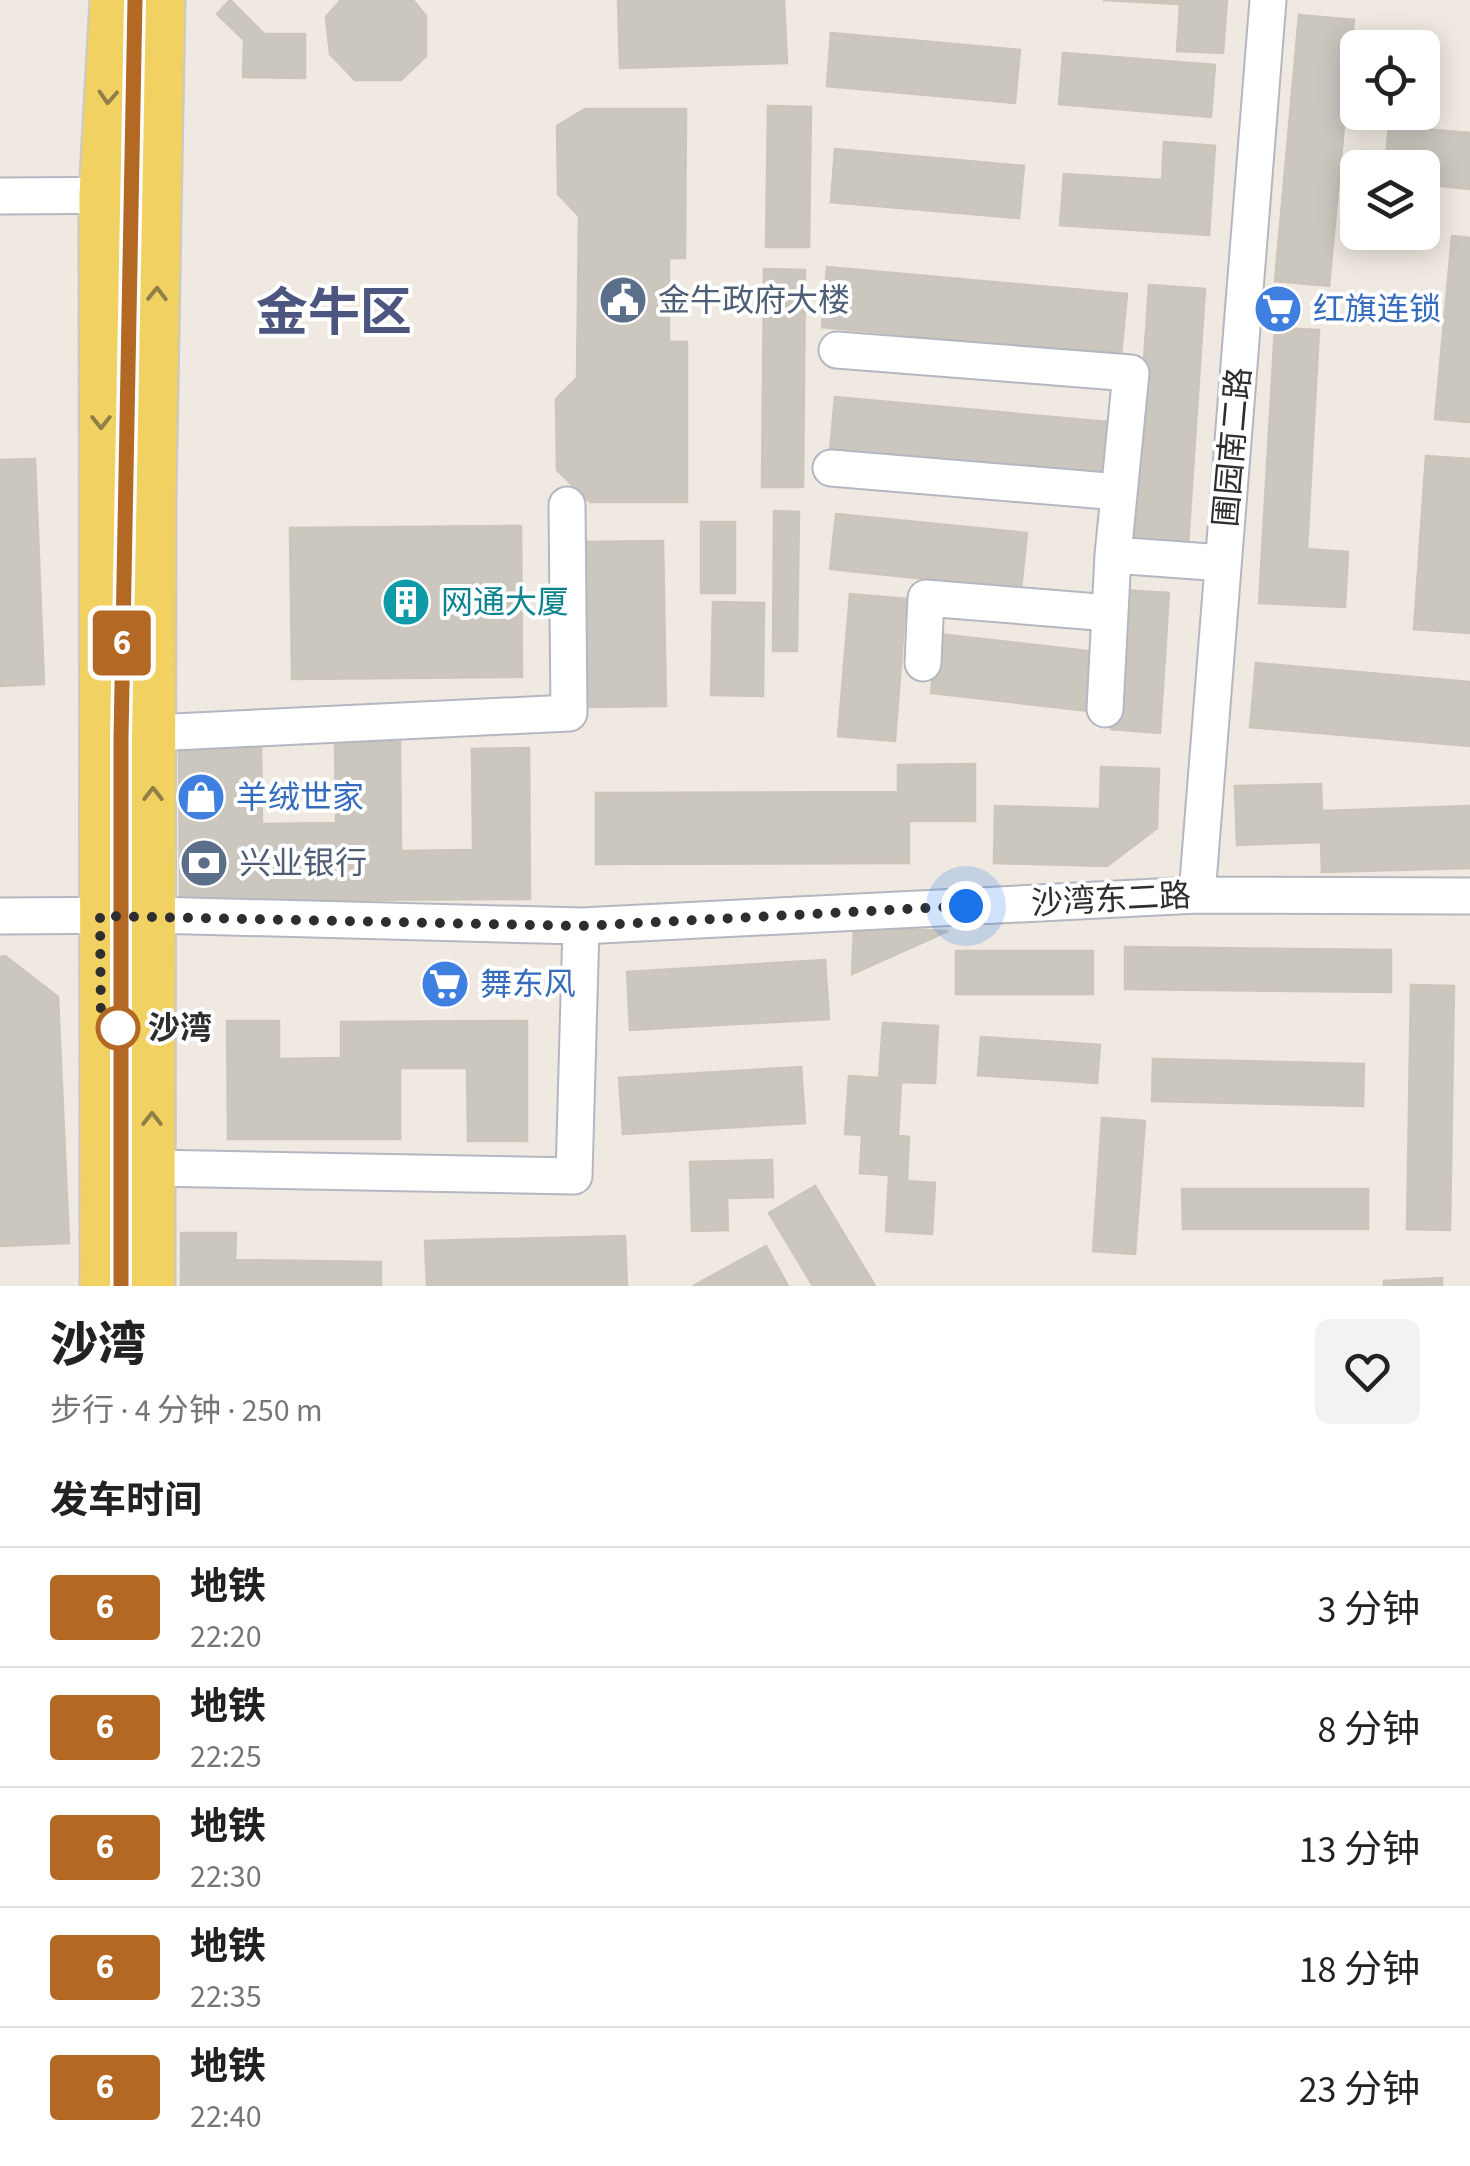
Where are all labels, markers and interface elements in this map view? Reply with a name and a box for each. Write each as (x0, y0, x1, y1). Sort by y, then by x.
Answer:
map controls (1340, 30, 1440, 250)
button: locate (1340, 30, 1440, 130)
one-way arrow (98, 90, 119, 106)
button: layers (1340, 150, 1440, 250)
public building icon: 金牛政府大楼 (597, 274, 649, 326)
district label: 金牛区 (256, 277, 412, 351)
place label: 金牛政府大楼 (658, 278, 850, 324)
supermarket icon: 红旗连锁 (1252, 283, 1304, 335)
one-way arrow (146, 285, 167, 301)
place label: 红旗连锁 (1313, 287, 1441, 333)
street label: 圃园南二路 (1203, 365, 1263, 529)
one-way arrow (90, 416, 112, 431)
building icon: 网通大厦 (380, 576, 432, 628)
place label: 网通大厦 (441, 580, 569, 626)
line badge: 6 (90, 610, 154, 676)
text: 6 (113, 618, 131, 668)
shop icon: 羊绒世家 (175, 771, 227, 823)
place label: 羊绒世家 (236, 775, 364, 821)
one-way arrow (142, 785, 164, 800)
bank icon: 兴业银行 (178, 837, 230, 889)
place label: 兴业银行 (239, 841, 367, 887)
street label: 沙湾东二路 (1030, 873, 1192, 927)
your location (941, 881, 991, 931)
supermarket icon: 舞东风 (419, 958, 471, 1010)
place label: 舞东风 (480, 962, 576, 1008)
place label: 沙湾 (148, 1006, 212, 1052)
marker: 沙湾 (97, 1007, 139, 1049)
one-way arrow (141, 1110, 163, 1126)
text: 沙湾 (50, 1312, 146, 1380)
button: heart (1315, 1319, 1420, 1424)
text: 步行 · 4 分钟 · 250 m (50, 1388, 322, 1434)
text: 发车时间 (50, 1474, 202, 1528)
text: 地铁 (190, 1560, 266, 1614)
text: 6 (96, 1582, 114, 1632)
text: 3 分钟 (1318, 1583, 1420, 1637)
text: 22:20 (190, 1614, 262, 1660)
text: 地铁 (190, 1680, 266, 1734)
text: 6 (96, 1702, 114, 1752)
text: 8 分钟 (1318, 1703, 1420, 1757)
text: 22:25 (190, 1734, 262, 1780)
text: 地铁 (190, 1800, 266, 1854)
text: 6 (96, 1822, 114, 1872)
text: 13 分钟 (1299, 1823, 1420, 1877)
text: 22:30 (190, 1854, 262, 1900)
text: 地铁 (190, 1920, 266, 1974)
text: 6 (96, 1942, 114, 1992)
text: 18 分钟 (1299, 1943, 1420, 1997)
text: 22:35 (190, 1974, 262, 2020)
text: 地铁 (190, 2040, 266, 2094)
text: 6 (96, 2062, 114, 2112)
text: 23 分钟 (1299, 2063, 1420, 2117)
text: 22:40 (190, 2094, 262, 2140)

